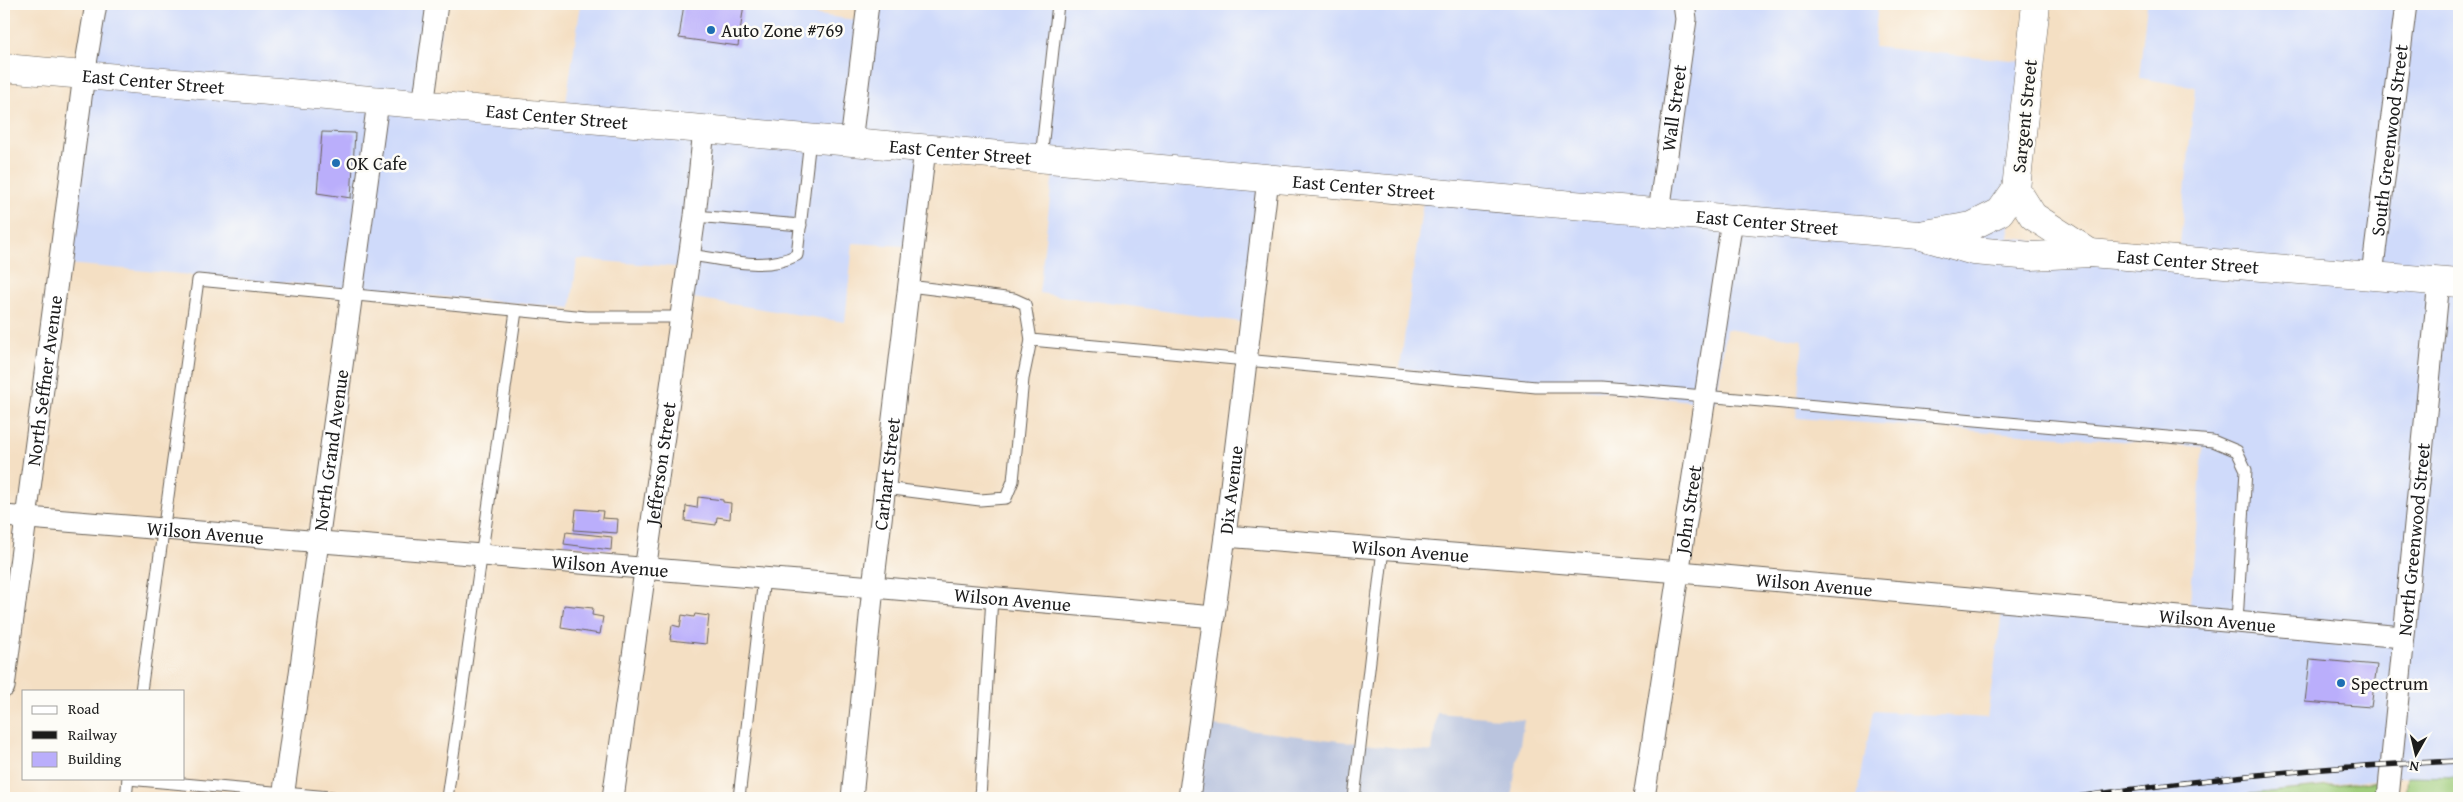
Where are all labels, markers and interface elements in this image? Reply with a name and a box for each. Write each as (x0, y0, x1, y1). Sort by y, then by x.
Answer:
place label: Auto Zone #769 (721, 16, 844, 44)
marker: Auto Zone #769 (705, 24, 717, 36)
street label: South Greenwood Street (2363, 42, 2415, 238)
street label: Sargent Street (2004, 58, 2044, 174)
street label: East Center Street (81, 61, 226, 101)
street label: Wall Street (1654, 63, 1694, 153)
street label: East Center Street (485, 96, 630, 136)
street label: East Center Street (888, 131, 1033, 172)
place label: OK Cafe (346, 149, 407, 177)
marker: OK Cafe (330, 157, 342, 169)
street label: East Center Street (1292, 166, 1436, 207)
street label: East Center Street (1695, 202, 1840, 242)
street label: East Center Street (2116, 241, 2260, 281)
street label: North Seffner Avenue (19, 293, 69, 468)
street label: North Grand Avenue (306, 368, 355, 533)
street label: Jefferson Street (637, 400, 683, 529)
street label: Carhart Street (866, 415, 907, 532)
street label: North Greenwood Street (2390, 441, 2437, 637)
street label: Dix Avenue (1211, 444, 1250, 536)
street label: John Street (1667, 463, 1709, 558)
street label: Wilson Avenue (146, 514, 265, 551)
street label: Wilson Avenue (1351, 532, 1470, 569)
street label: Wilson Avenue (550, 547, 670, 584)
street label: Wilson Avenue (1754, 565, 1874, 603)
street label: Wilson Avenue (953, 580, 1072, 618)
street label: Wilson Avenue (2158, 601, 2277, 640)
place label: Spectrum (2351, 669, 2429, 697)
marker: Spectrum (2335, 677, 2347, 689)
legend (22, 690, 185, 780)
text: Road (68, 698, 99, 719)
text: Railway (68, 724, 118, 745)
north arrow (2390, 730, 2440, 780)
text: Building (68, 748, 122, 769)
text: N (2408, 756, 2420, 777)

